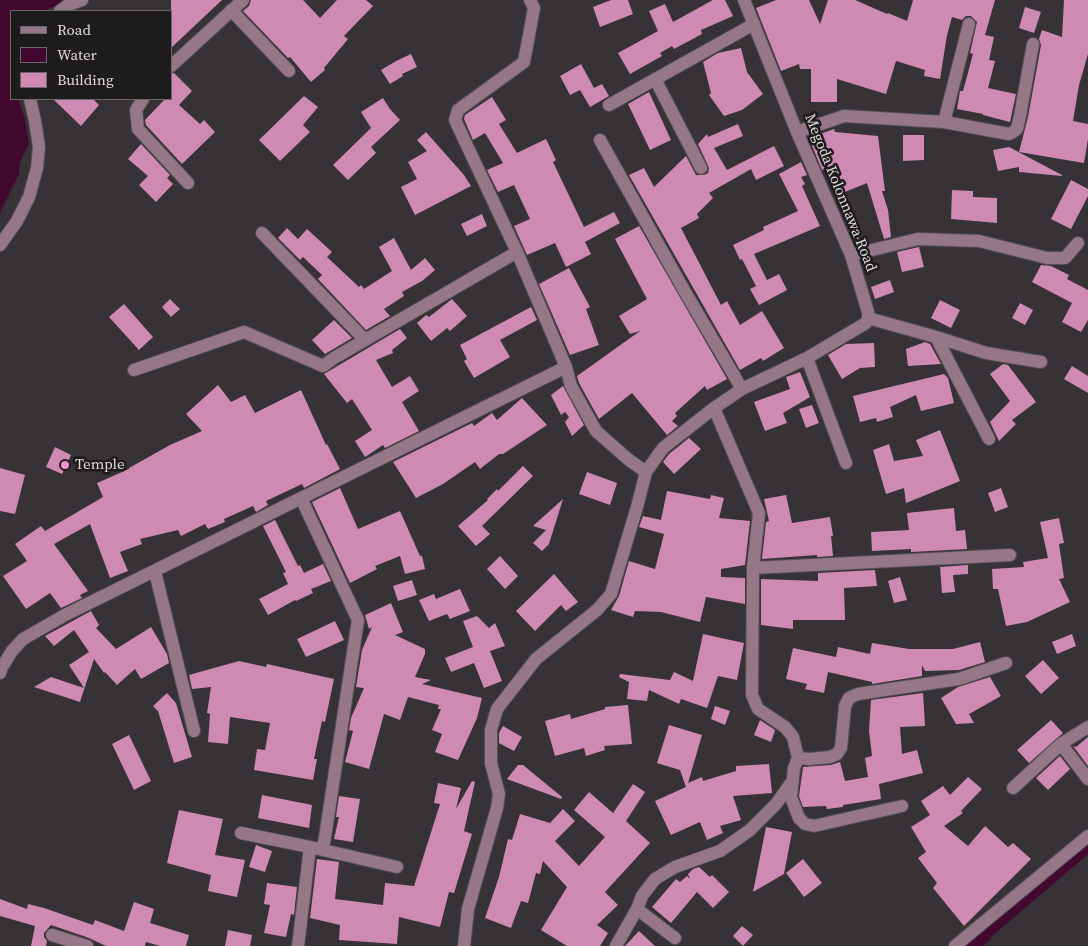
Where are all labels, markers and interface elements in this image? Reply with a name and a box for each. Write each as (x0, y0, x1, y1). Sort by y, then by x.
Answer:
legend (10, 10, 172, 100)
text: Road (57, 19, 91, 40)
text: Water (57, 44, 97, 65)
text: Building (57, 69, 114, 90)
street label: Megoda Kolonnawa Road (800, 111, 880, 275)
place label: Temple (75, 456, 125, 474)
marker: Temple (59, 459, 71, 471)

